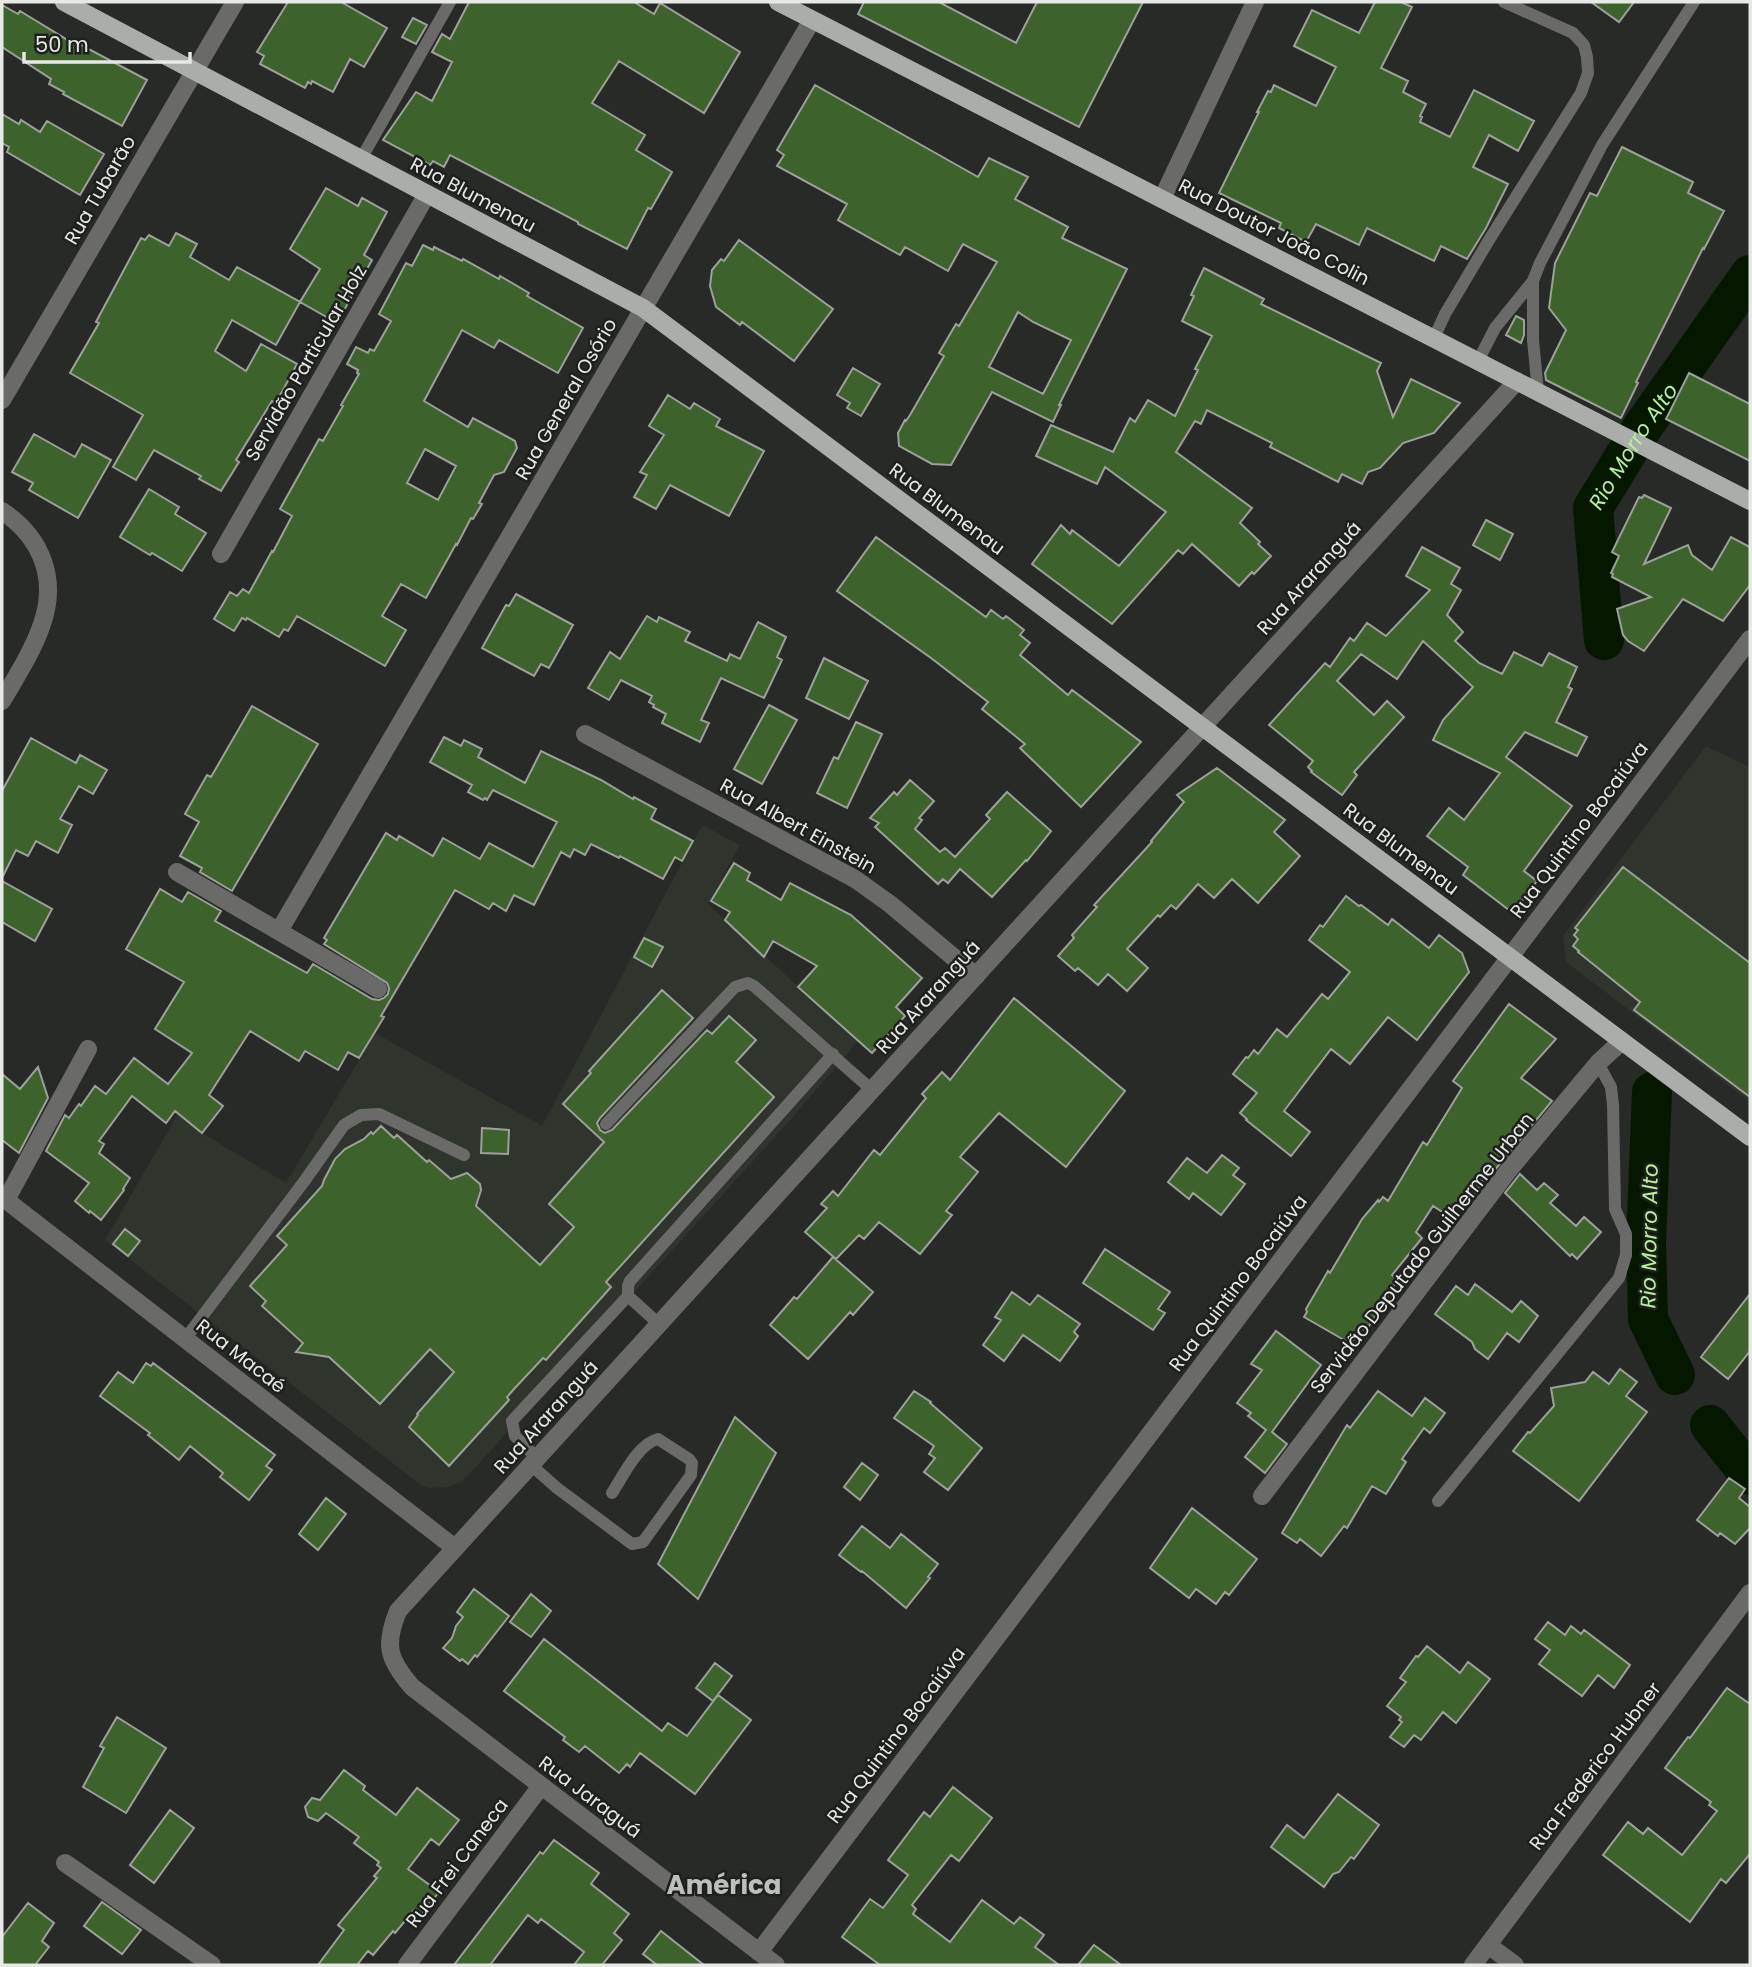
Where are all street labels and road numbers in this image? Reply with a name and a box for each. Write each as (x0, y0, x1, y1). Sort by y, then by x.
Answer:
street label: Rua Tubarão (58, 130, 142, 250)
street label: Rua Blumenau (405, 151, 541, 239)
street label: Rua Doutor João Colin (1174, 172, 1374, 292)
street label: Servidão Particular Holz (239, 260, 373, 466)
street label: Rua General Osório (509, 313, 623, 485)
street label: Rua Blumenau (884, 457, 1010, 561)
street label: Rua Araranguá (1251, 515, 1367, 641)
street label: Rua Quintino Bocaiúva (1503, 736, 1655, 924)
street label: Rua Albert Einstein (715, 772, 881, 880)
street label: Rua Blumenau (1338, 797, 1464, 901)
street label: Rua Araranguá (870, 934, 986, 1060)
street label: Servidão Deputado Guilherme Urban (1304, 1107, 1540, 1399)
street label: Rua Quintino Bocaiúva (1162, 1189, 1314, 1377)
street label: Rua Macaé (191, 1312, 291, 1400)
street label: Rua Araranguá (488, 1354, 604, 1480)
street label: Rua Quintino Bocaiúva (820, 1641, 972, 1829)
street label: Rua Frederico Hubner (1523, 1676, 1667, 1856)
street label: Rua Jaraguá (533, 1749, 647, 1845)
street label: Rua Frei Caneca (399, 1793, 515, 1933)

